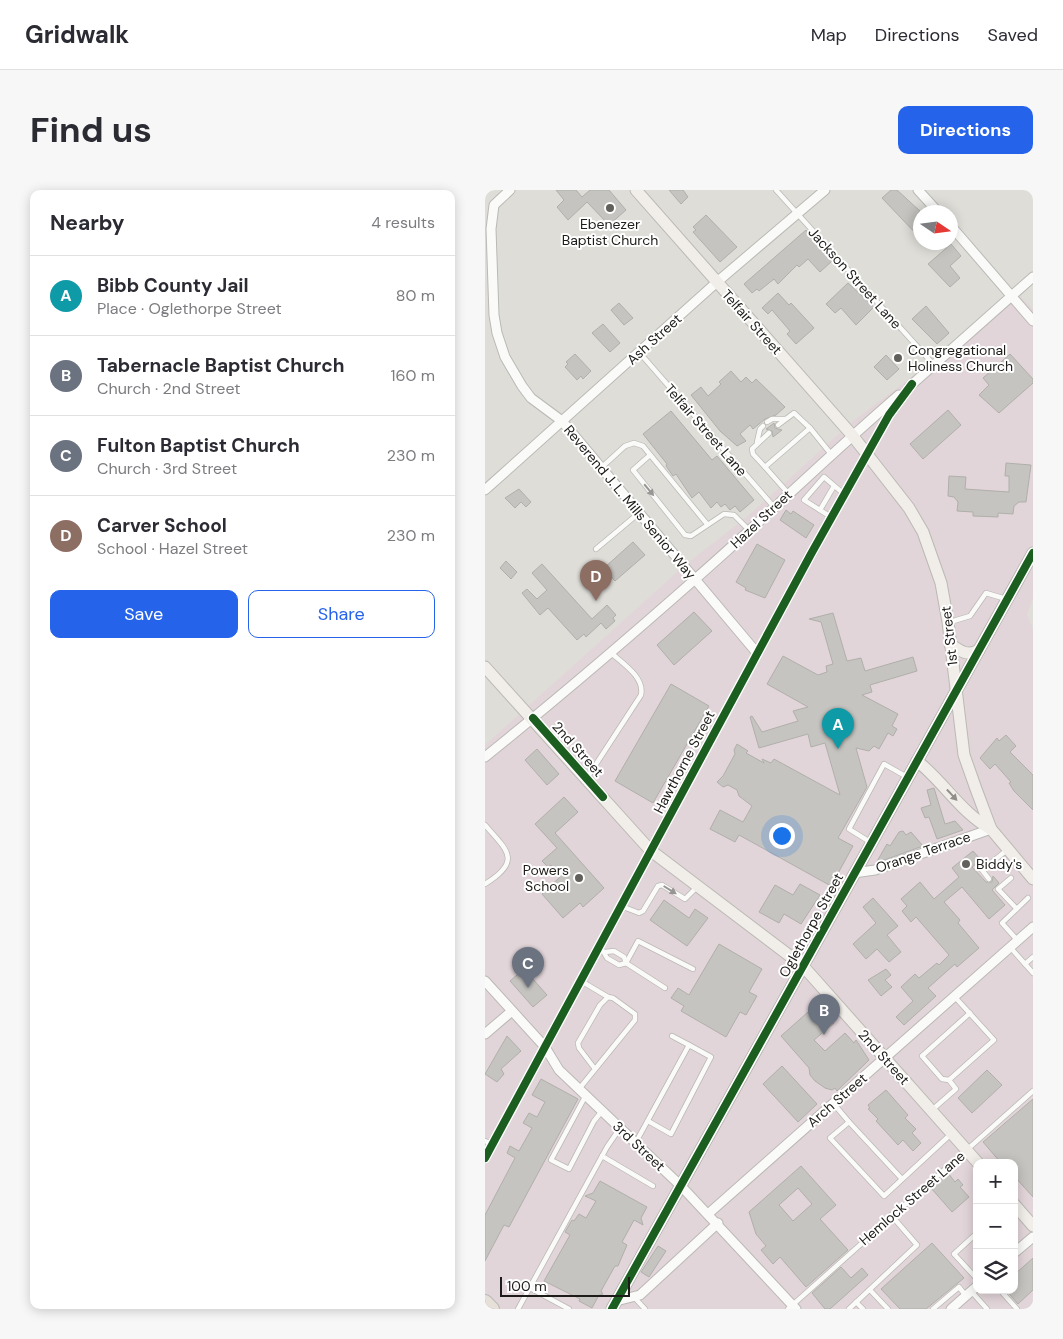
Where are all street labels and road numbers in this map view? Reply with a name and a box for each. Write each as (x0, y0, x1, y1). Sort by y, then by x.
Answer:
street label: Jackson Street Lane (805, 223, 905, 333)
street label: Telfair Street (718, 286, 786, 358)
street label: Ash Street (623, 310, 685, 368)
street label: Telfair Street Lane (661, 380, 751, 480)
street label: Reverend J. L. Mills Senior Way (560, 421, 700, 583)
street label: Hazel Street (726, 486, 796, 552)
street label: 1st Street (936, 605, 962, 667)
street label: Hawthorne Street (649, 707, 719, 817)
street label: 2nd Street (548, 718, 608, 780)
street label: Orange Terrace (873, 827, 973, 877)
street label: Oglethorpe Street (775, 870, 847, 980)
street label: 2nd Street (854, 1026, 914, 1088)
street label: Arch Street (803, 1069, 871, 1131)
street label: 3rd Street (609, 1117, 669, 1175)
street label: Hemlock Street Lane (855, 1147, 969, 1249)

